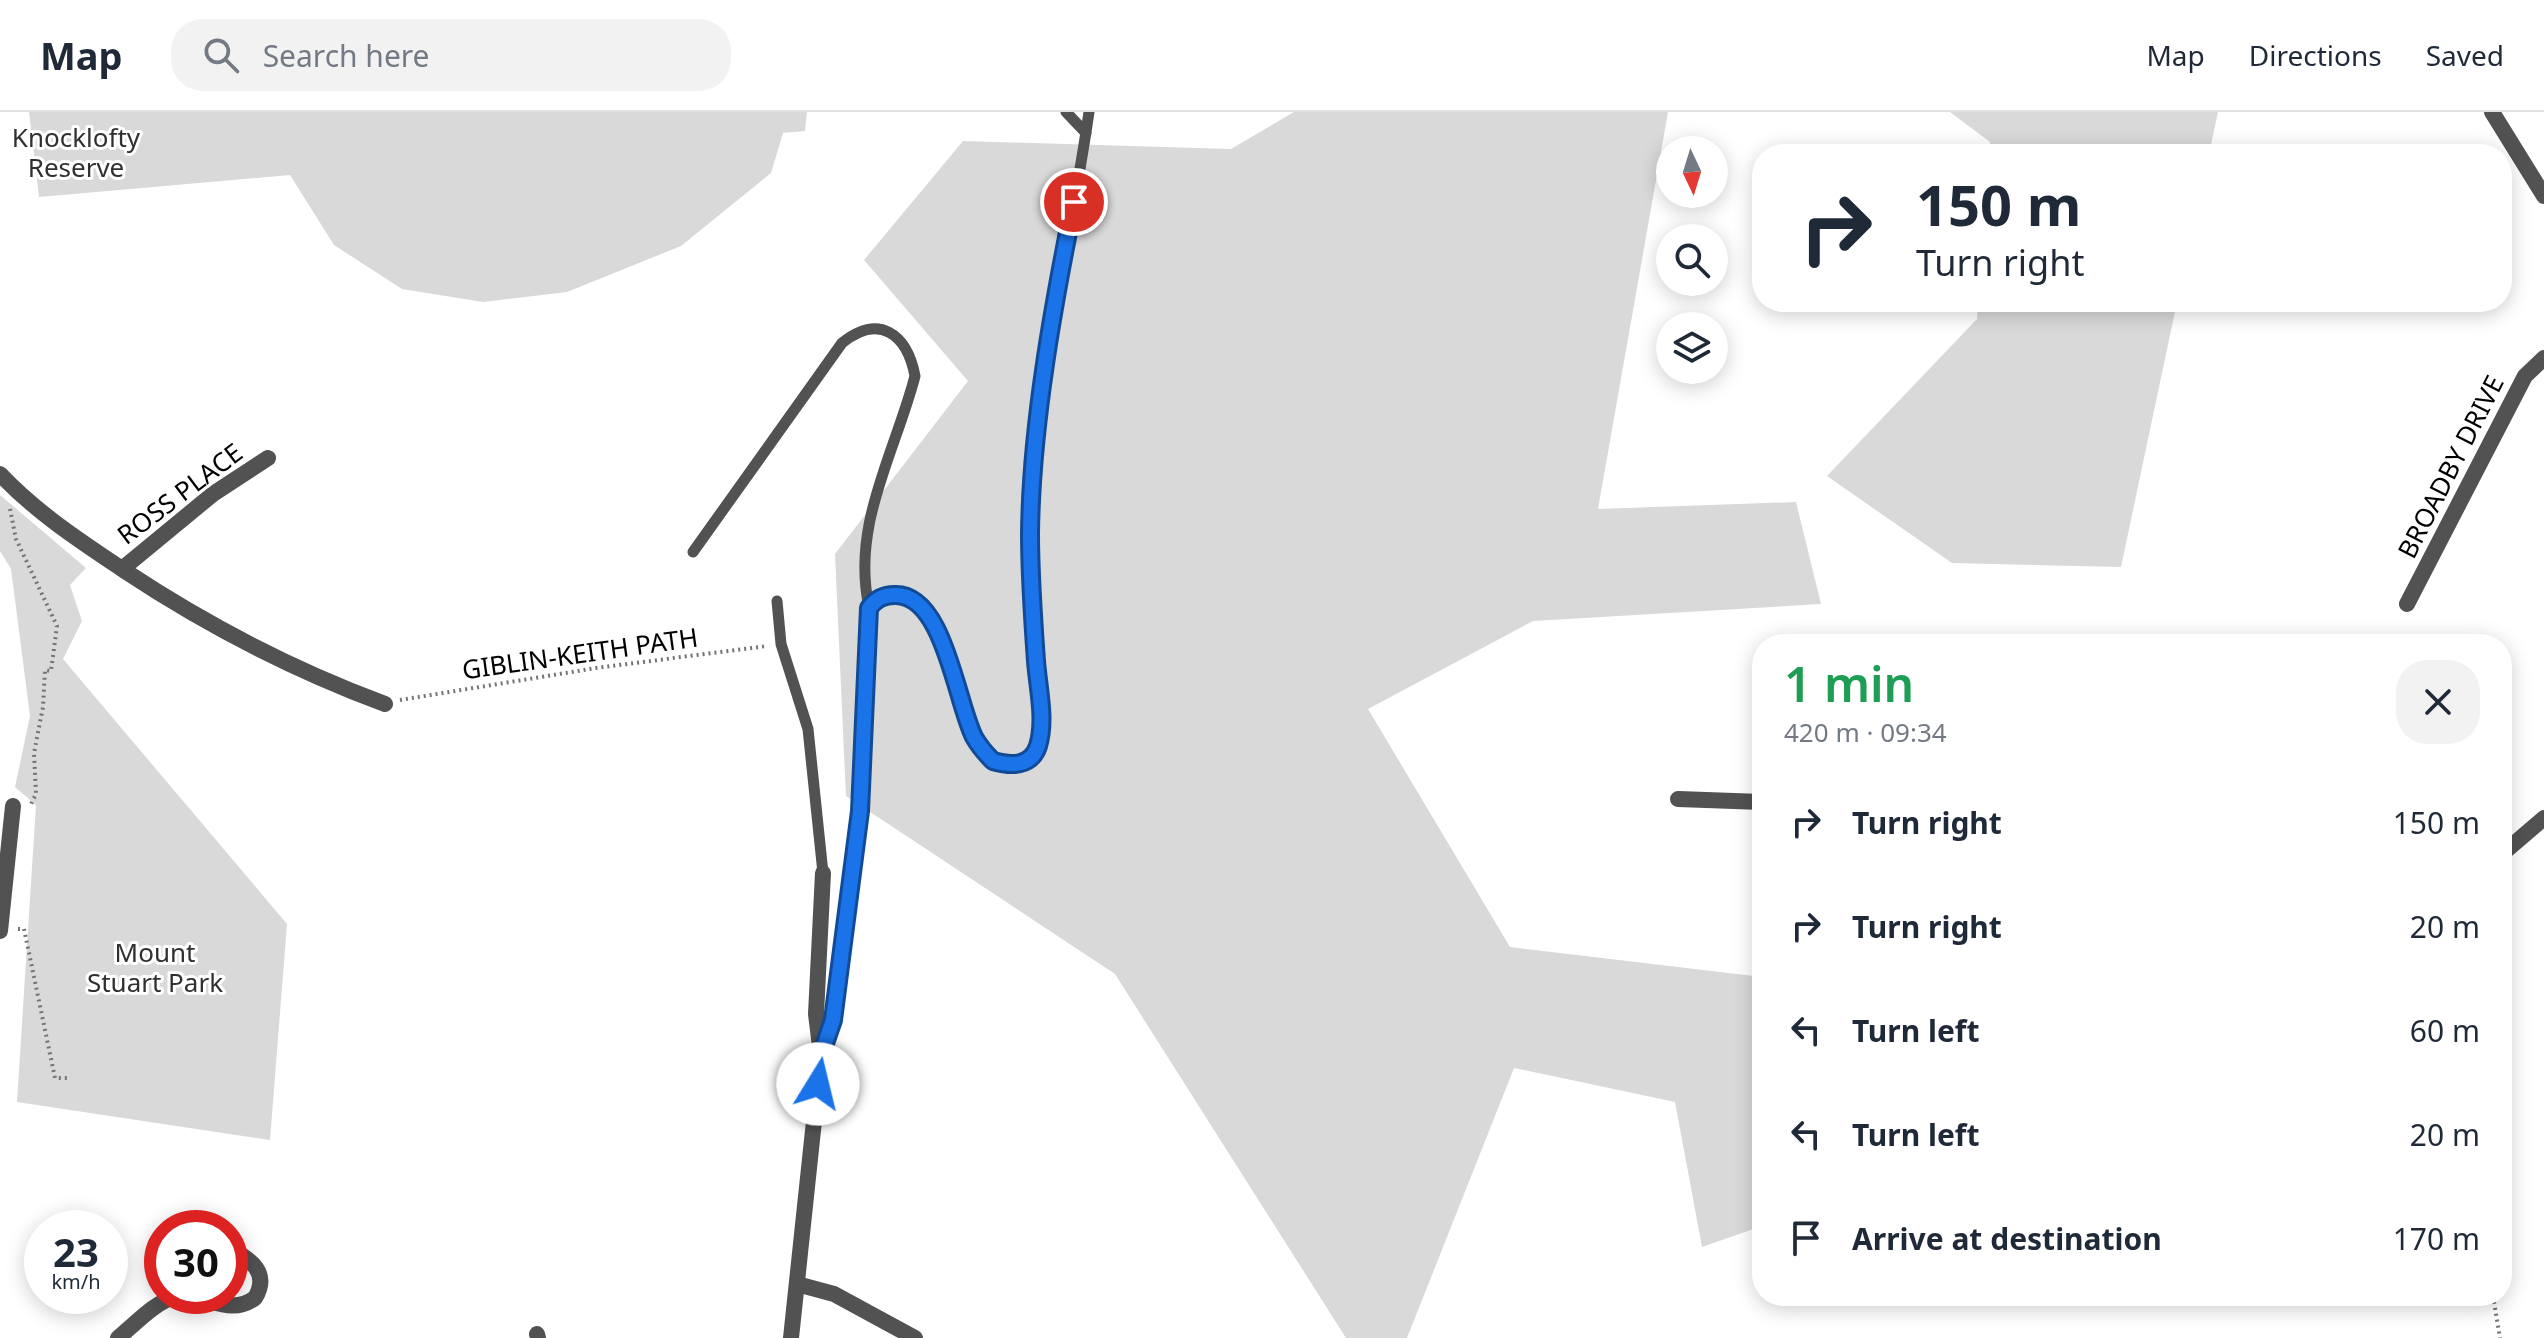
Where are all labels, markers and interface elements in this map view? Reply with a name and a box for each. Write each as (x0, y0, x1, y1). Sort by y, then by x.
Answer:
search box (171, 19, 731, 91)
text: Map (40, 29, 123, 81)
icon: search (199, 33, 243, 77)
text: Search here (263, 35, 430, 76)
text: Map (2146, 36, 2205, 74)
text: Directions (2249, 36, 2382, 74)
text: Saved (2426, 36, 2504, 74)
park label: Knocklofty Reserve (12, 119, 141, 185)
north arrow (1656, 136, 1728, 208)
map controls (1656, 136, 1728, 384)
text: 150 m (1916, 166, 2081, 242)
pin (1040, 168, 1108, 236)
icon: right (1784, 176, 1888, 280)
icon: arrive (1052, 180, 1096, 224)
button: search (1656, 224, 1728, 296)
text: Turn right (1916, 238, 2084, 287)
button: layers (1656, 312, 1728, 384)
street label: BROADBY DRIVE (2388, 369, 2512, 564)
street label: ROSS PLACE (109, 434, 249, 552)
street label: GIBLIN-KEITH PATH (460, 619, 700, 687)
text: 1 min (1784, 651, 1914, 716)
button: close (2396, 660, 2480, 744)
text: 420 m · 09:34 (1784, 714, 1947, 750)
icon: right (1784, 800, 1828, 844)
text: Turn right (1852, 802, 2002, 843)
text: 150 m (2393, 802, 2480, 843)
icon: right (1784, 904, 1828, 948)
text: Turn right (1852, 906, 2002, 947)
text: 20 m (2410, 906, 2480, 947)
park label: Mount Stuart Park (87, 934, 223, 1000)
icon: left (1784, 1008, 1828, 1052)
text: Turn left (1852, 1010, 1980, 1051)
text: 60 m (2410, 1010, 2480, 1051)
position arrow (776, 1042, 860, 1126)
icon: left (1784, 1112, 1828, 1156)
text: Turn left (1852, 1114, 1980, 1155)
text: 20 m (2410, 1114, 2480, 1155)
speed limit sign: 30 (144, 1210, 248, 1314)
icon: arrive (1784, 1216, 1828, 1260)
text: Arrive at destination (1852, 1218, 2162, 1259)
text: 170 m (2393, 1218, 2480, 1259)
text: 23 (53, 1224, 99, 1279)
text: km/h (51, 1268, 101, 1295)

